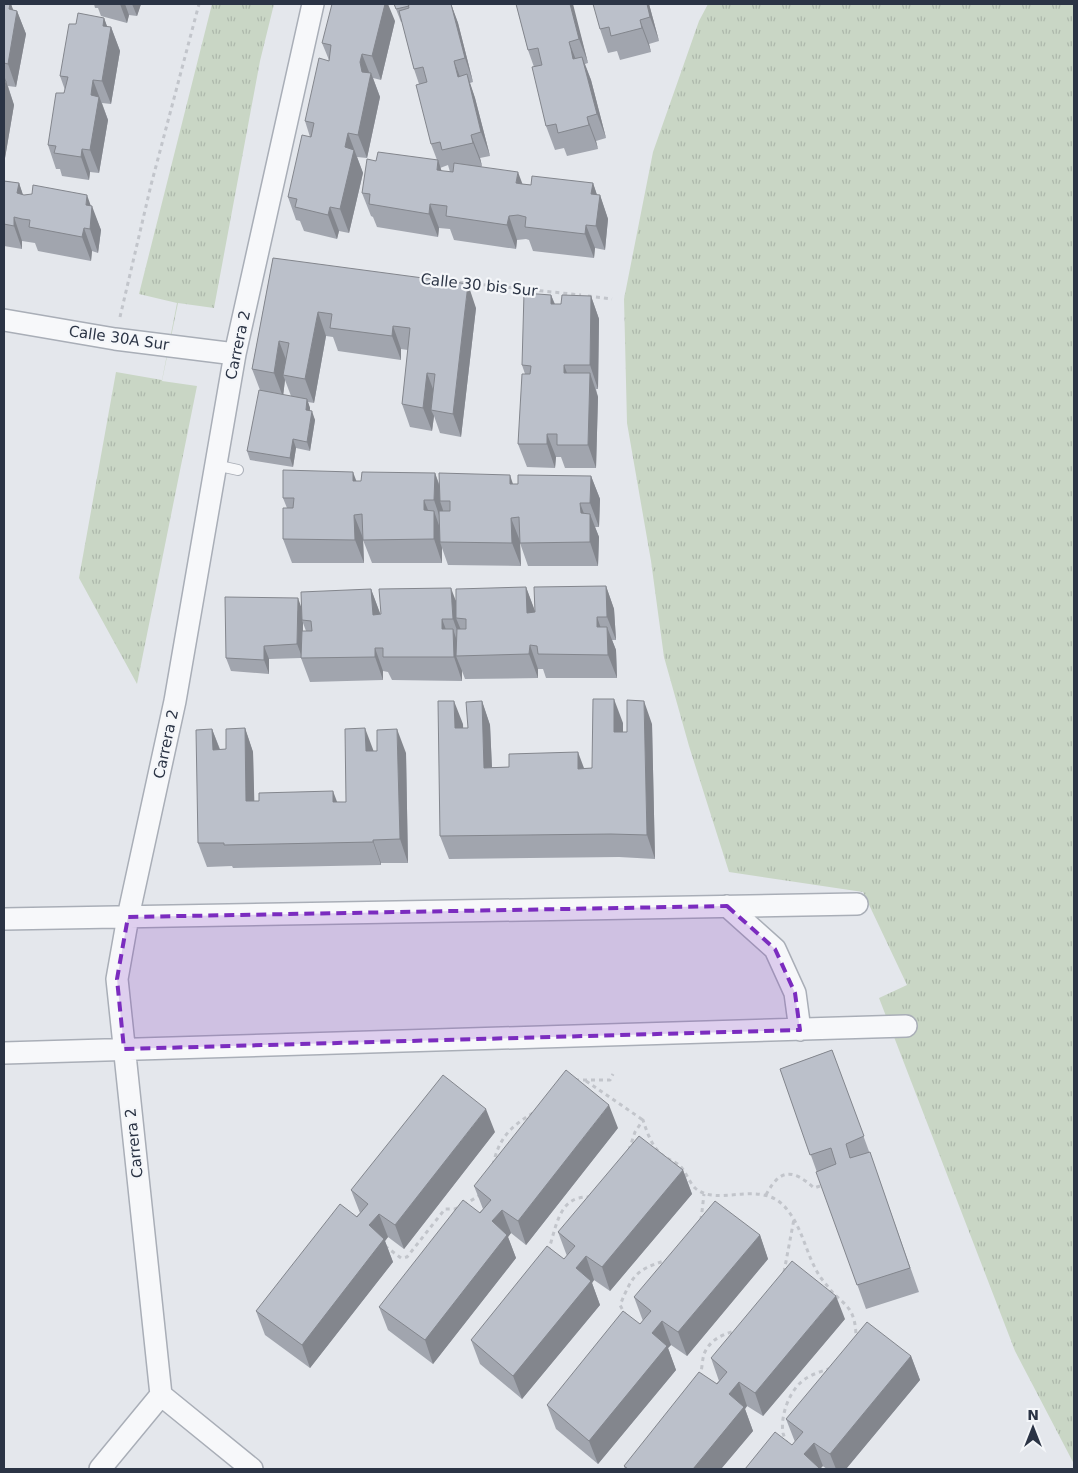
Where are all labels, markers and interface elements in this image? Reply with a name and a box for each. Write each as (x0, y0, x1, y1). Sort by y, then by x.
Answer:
street label: Calle 30 bis Sur (420, 270, 539, 300)
street label: Carrera 2 (222, 309, 254, 381)
street label: Calle 30A Sur (68, 322, 171, 354)
street label: Carrera 2 (150, 708, 182, 780)
street label: Carrera 2 (121, 1107, 147, 1179)
north arrow (1008, 1403, 1058, 1453)
text: N (1027, 1407, 1039, 1423)

